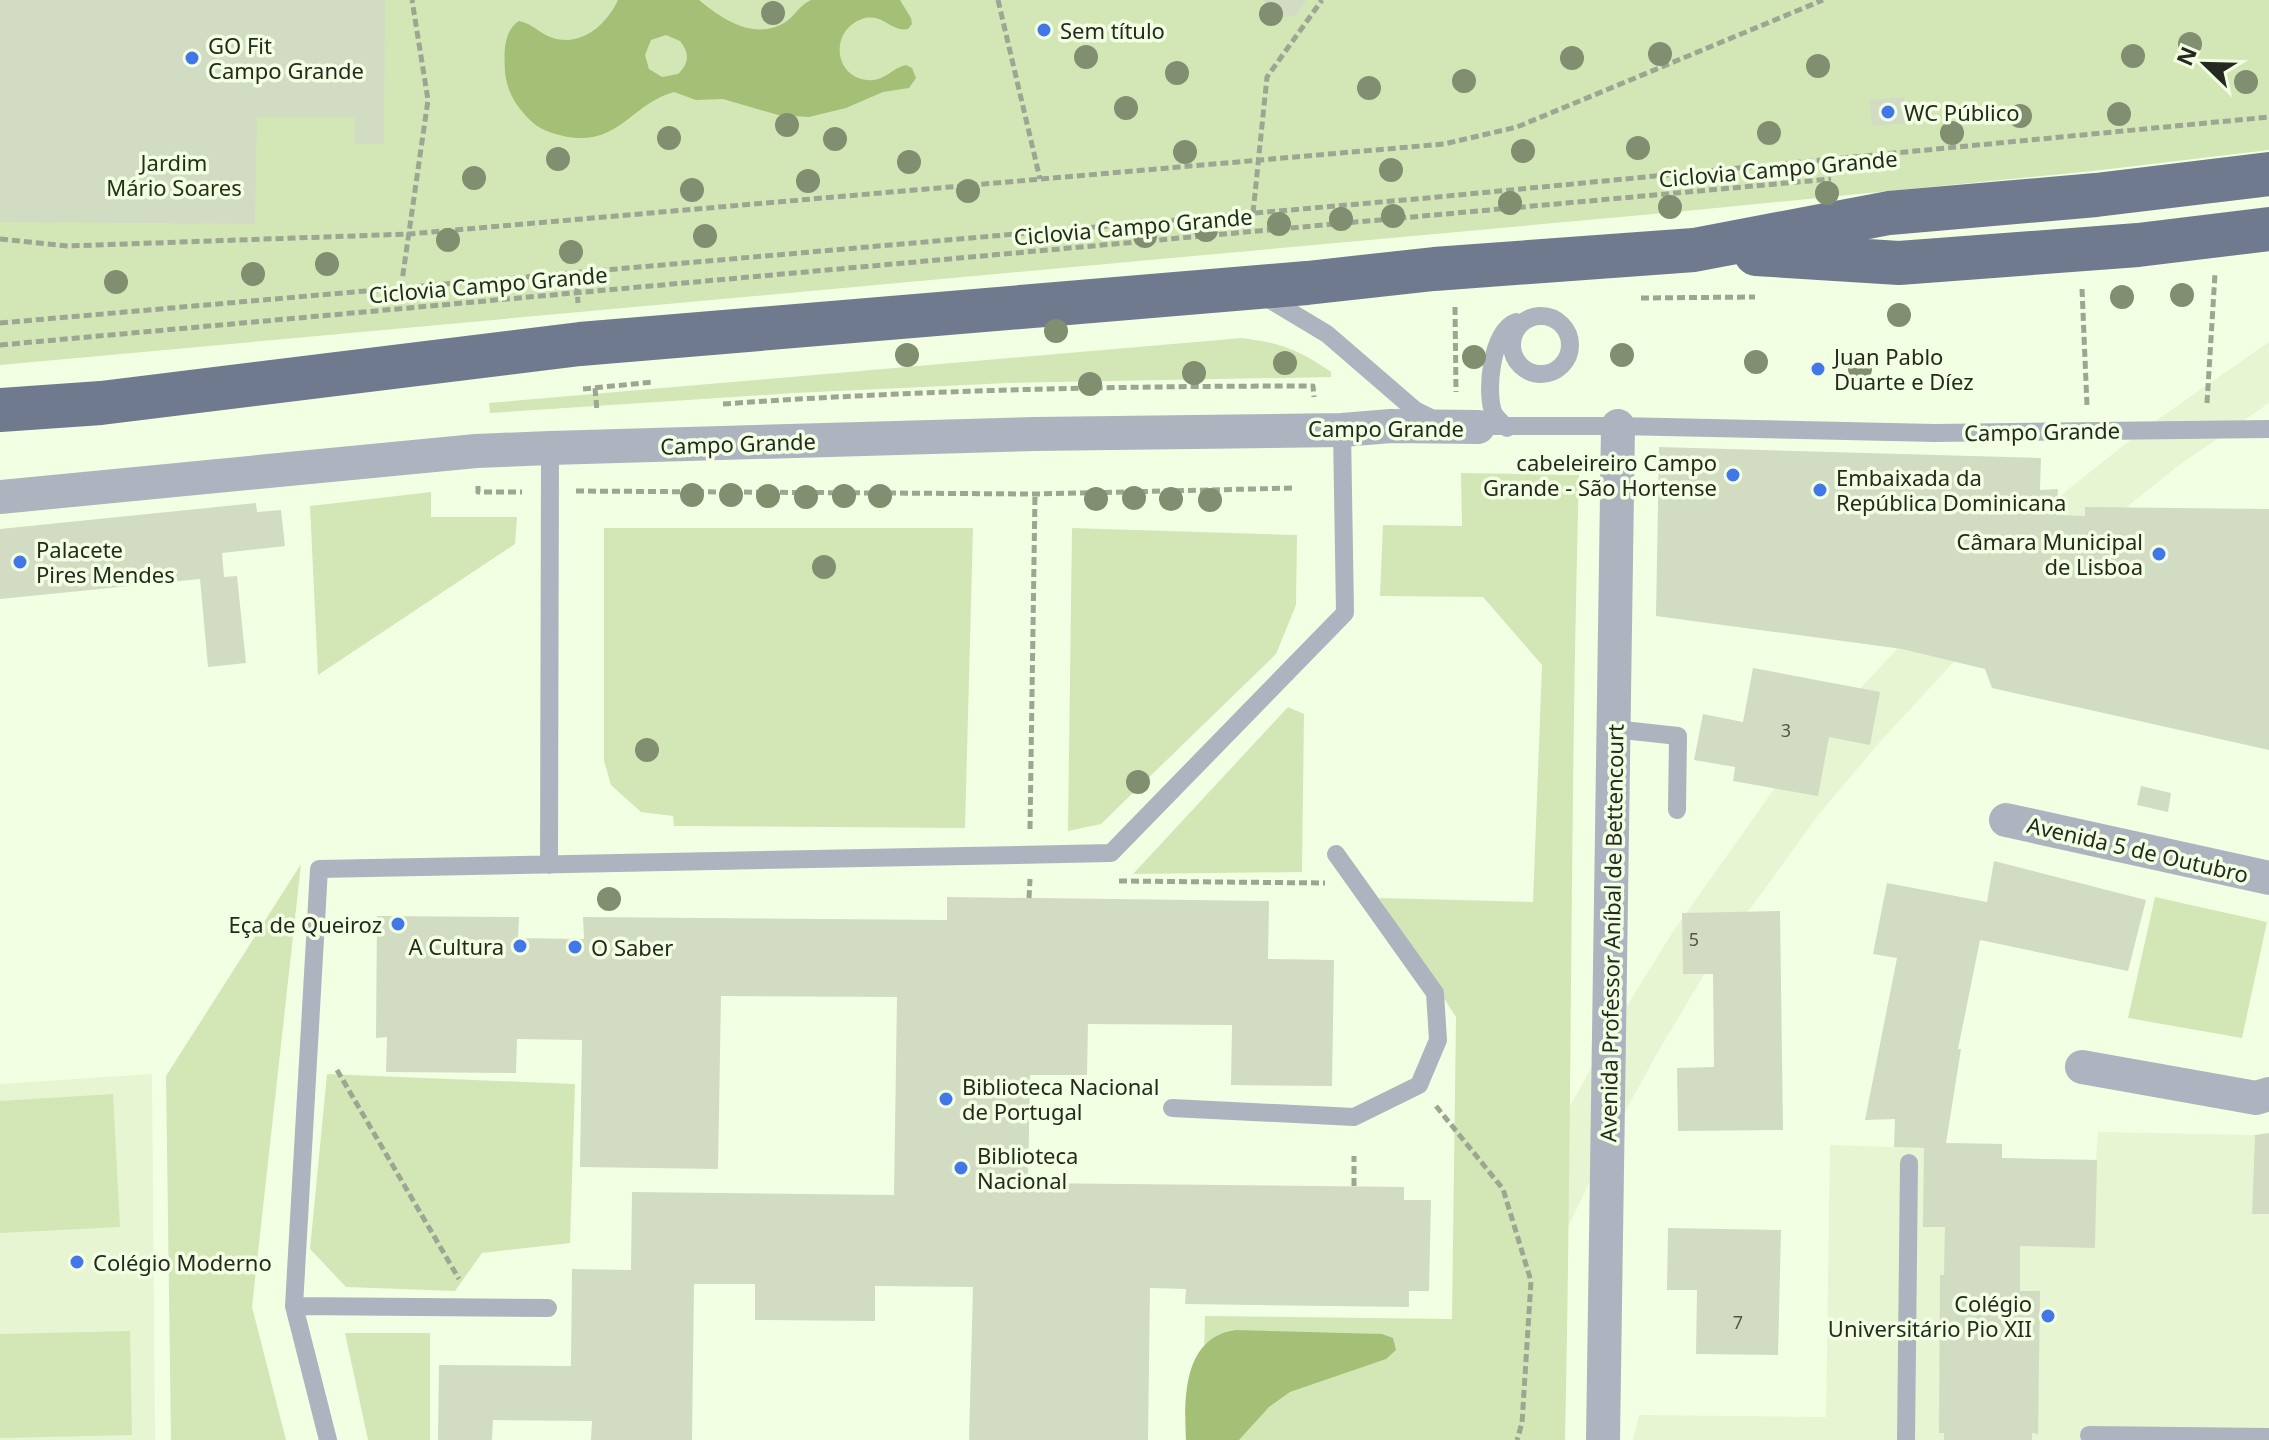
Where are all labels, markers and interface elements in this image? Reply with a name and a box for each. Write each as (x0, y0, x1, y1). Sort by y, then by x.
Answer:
place label: Sem título (1060, 15, 1165, 45)
marker: Sem título (1035, 21, 1053, 39)
north arrow (2165, 24, 2245, 104)
place label: GO Fit Campo Grande (208, 30, 364, 85)
text: N (2168, 42, 2203, 70)
marker: GO Fit Campo Grande (183, 49, 201, 67)
place label: WC Público (1904, 97, 2020, 127)
marker: WC Público (1879, 103, 1897, 121)
street label: Ciclovia Campo Grande (1657, 143, 1899, 193)
park label: Jardim Mário Soares (106, 147, 242, 202)
street label: Ciclovia Campo Grande (1012, 201, 1254, 251)
street label: Ciclovia Campo Grande (367, 259, 609, 309)
place label: Juan Pablo Duarte e Díez (1832, 341, 1974, 396)
marker: Juan Pablo Duarte e Díez (1809, 360, 1827, 378)
street label: Campo Grande (1308, 413, 1464, 443)
street label: Campo Grande (1964, 415, 2120, 447)
street label: Campo Grande (660, 425, 816, 461)
place label: cabeleireiro Campo Grande - São Hortense (1483, 447, 1717, 502)
place label: Embaixada da República Dominicana (1836, 462, 2066, 517)
marker: cabeleireiro Campo Grande - São Hortense (1724, 466, 1742, 484)
marker: Embaixada da República Dominicana (1811, 481, 1829, 499)
place label: Câmara Municipal de Lisboa (1957, 526, 2143, 581)
place label: Palacete Pires Mendes (36, 534, 175, 589)
marker: Câmara Municipal de Lisboa (2150, 545, 2168, 563)
marker: Palacete Pires Mendes (11, 553, 29, 571)
house number: 3 (1781, 718, 1791, 742)
street label: Avenida Professor Aníbal de Bettencourt (1592, 724, 1630, 1142)
street label: Avenida 5 de Outubro (2024, 809, 2252, 889)
place label: Eça de Queiroz (229, 909, 382, 939)
marker: Eça de Queiroz (389, 915, 407, 933)
house number: 5 (1689, 927, 1699, 951)
place label: A Cultura (409, 931, 504, 961)
place label: O Saber (591, 932, 673, 962)
marker: A Cultura (511, 937, 529, 955)
marker: O Saber (566, 938, 584, 956)
place label: Biblioteca Nacional de Portugal (962, 1071, 1159, 1126)
marker: Biblioteca Nacional de Portugal (937, 1090, 955, 1108)
place label: Biblioteca Nacional (977, 1140, 1078, 1195)
marker: Biblioteca Nacional (952, 1159, 970, 1177)
place label: Colégio Moderno (93, 1247, 272, 1277)
marker: Colégio Moderno (68, 1253, 86, 1271)
place label: Colégio Universitário Pio XII (1828, 1288, 2032, 1343)
marker: Colégio Universitário Pio XII (2039, 1307, 2057, 1325)
house number: 7 (1733, 1310, 1743, 1334)

